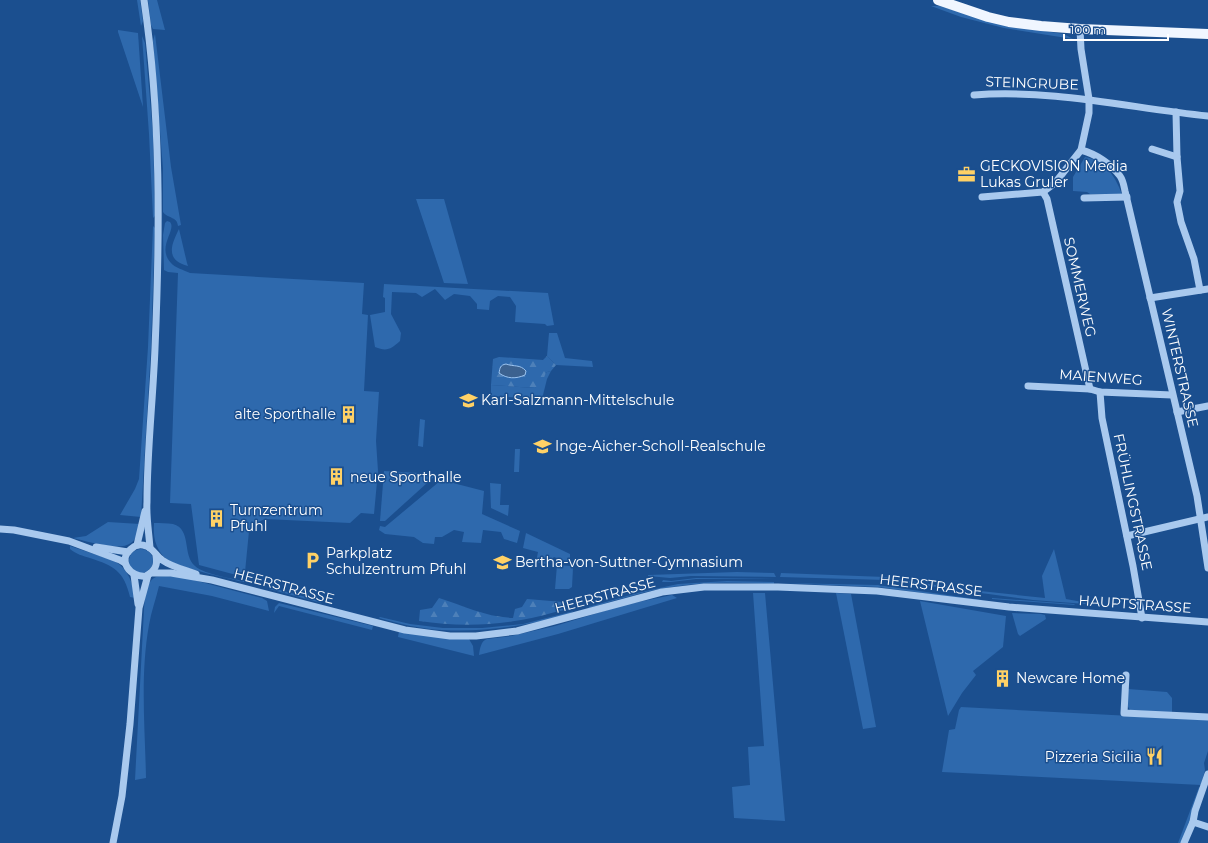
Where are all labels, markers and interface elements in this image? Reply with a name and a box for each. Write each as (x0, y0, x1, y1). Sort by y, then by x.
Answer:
scale bar (1064, 16, 1168, 42)
text: 100 m (1070, 22, 1106, 37)
street label: STEINGRUBE (985, 72, 1079, 94)
place label: GECKOVISION Media Lukas Gruler (980, 157, 1128, 191)
office icon: GECKOVISION Media Lukas Gruler (957, 164, 977, 184)
street label: SOMMERWEG (1060, 235, 1100, 339)
street label: WINTERSTRASSE (1158, 307, 1202, 429)
street label: MAIENWEG (1059, 365, 1143, 389)
school or university icon: Karl-Salzmann-Mittelschule (458, 390, 478, 410)
place label: Karl-Salzmann-Mittelschule (481, 391, 674, 409)
building icon: alte Sporthalle (339, 404, 359, 424)
place label: alte Sporthalle (234, 405, 336, 423)
street label: FRÜHLINGSTRASSE (1110, 432, 1156, 572)
school or university icon: Inge-Aicher-Scholl-Realschule (532, 436, 552, 456)
place label: Inge-Aicher-Scholl-Realschule (555, 437, 766, 455)
building icon: neue Sporthalle (327, 467, 347, 487)
place label: neue Sporthalle (350, 468, 462, 486)
place label: Turnzentrum Pfuhl (230, 501, 323, 535)
building icon: Turnzentrum Pfuhl (207, 508, 227, 528)
place label: Parkplatz Schulzentrum Pfuhl (326, 544, 467, 578)
parking icon: Parkplatz Schulzentrum Pfuhl (303, 551, 323, 571)
school or university icon: Bertha-von-Suttner-Gymnasium (492, 552, 512, 572)
place label: Bertha-von-Suttner-Gymnasium (515, 553, 743, 571)
street label: HEERSTRASSE (232, 564, 336, 608)
street label: HEERSTRASSE (879, 570, 983, 600)
street label: HEERSTRASSE (553, 573, 657, 617)
street label: HAUPTSTRASSE (1078, 591, 1192, 617)
building icon: Newcare Home (993, 668, 1013, 688)
place label: Newcare Home (1016, 669, 1125, 687)
restaurant icon: Pizzeria Sicilia (1145, 747, 1165, 767)
place label: Pizzeria Sicilia (1045, 748, 1142, 766)

